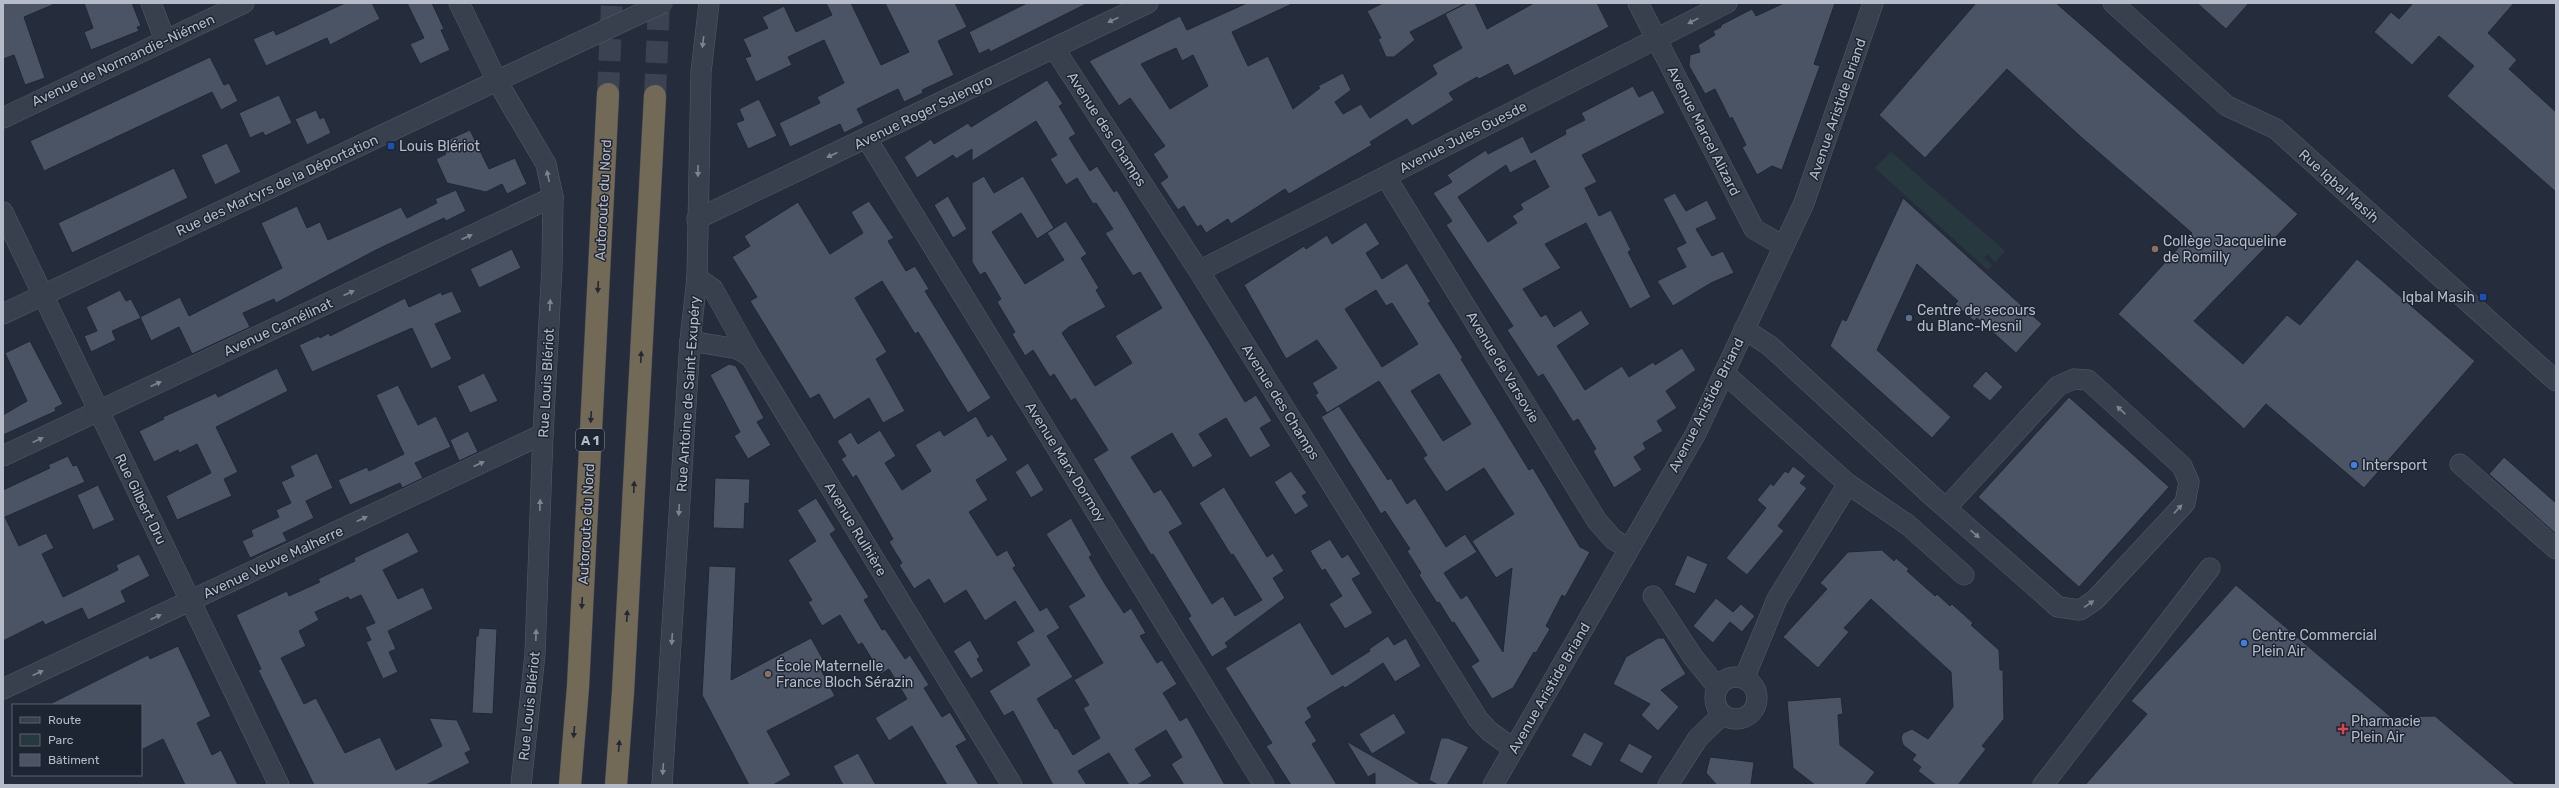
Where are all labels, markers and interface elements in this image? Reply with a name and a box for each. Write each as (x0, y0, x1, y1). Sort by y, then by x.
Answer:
street label: Avenue de Normandie-Niémen (29, 11, 217, 110)
one-way arrow (1107, 17, 1119, 23)
one-way arrow (1687, 18, 1699, 24)
one-way arrow (700, 35, 707, 48)
street label: Avenue Aristide Briand (1805, 36, 1870, 182)
street label: Avenue Marcel Alizard (1664, 64, 1744, 199)
street label: Avenue des Champs (1063, 69, 1150, 190)
street label: Avenue Roger Salengro (851, 72, 995, 153)
street label: Avenue Jules Guesde (1397, 98, 1530, 177)
street label: Rue des Martyrs de la Déportation (174, 131, 381, 240)
place label: Louis Blériot (399, 138, 480, 155)
street label: Autoroute du Nord (592, 139, 615, 261)
marker: Louis Blériot (386, 141, 396, 151)
street label: Rue Iqbal Masih (2295, 146, 2382, 227)
one-way arrow (826, 152, 838, 158)
one-way arrow (695, 165, 701, 178)
one-way arrow (545, 169, 551, 182)
place label: Collège Jacqueline de Romilly (2163, 233, 2287, 266)
one-way arrow (461, 234, 473, 240)
marker: Collège Jacqueline de Romilly (2150, 244, 2160, 254)
one-way arrow (595, 281, 601, 294)
place label: Iqbal Masih (2402, 289, 2475, 306)
one-way arrow (344, 290, 355, 296)
marker: Iqbal Masih (2478, 292, 2488, 302)
street label: Avenue Camélinat (221, 295, 336, 360)
street label: Rue Antoine de Saint-Exupéry (673, 295, 704, 493)
one-way arrow (547, 299, 554, 311)
place label: Centre de secours du Blanc-Mesnil (1917, 302, 2036, 335)
street label: Avenue de Varsovie (1463, 308, 1543, 426)
marker: Centre de secours du Blanc-Mesnil (1904, 313, 1914, 323)
street label: Rue Louis Blériot (535, 327, 558, 438)
street label: Avenue Aristide Briand (1665, 335, 1748, 475)
street label: Avenue des Champs (1238, 341, 1323, 463)
one-way arrow (637, 351, 644, 363)
one-way arrow (150, 381, 161, 387)
street label: Avenue Marx Dormoy (1022, 399, 1110, 526)
one-way arrow (2116, 406, 2126, 415)
one-way arrow (588, 411, 595, 423)
road number: A 1 (576, 429, 604, 451)
one-way arrow (33, 437, 44, 443)
street label: Rue Gilbert Dru (111, 451, 170, 547)
place label: Intersport (2362, 457, 2428, 474)
marker: Intersport (2349, 460, 2359, 470)
one-way arrow (474, 461, 485, 467)
street label: Autoroute du Nord (575, 463, 598, 585)
street label: Avenue Rulhière (821, 479, 890, 579)
one-way arrow (631, 480, 637, 493)
one-way arrow (537, 498, 543, 511)
one-way arrow (676, 504, 682, 517)
one-way arrow (2174, 504, 2183, 515)
one-way arrow (356, 516, 368, 522)
street label: Avenue Veuve Malherre (201, 522, 346, 602)
one-way arrow (1970, 529, 1980, 538)
one-way arrow (579, 597, 585, 610)
one-way arrow (2084, 600, 2094, 608)
one-way arrow (624, 609, 630, 622)
one-way arrow (150, 614, 161, 620)
street label: Avenue Aristide Briand (1505, 620, 1594, 757)
place label: Centre Commercial Plein Air (2252, 627, 2377, 660)
one-way arrow (532, 629, 539, 641)
one-way arrow (669, 633, 676, 646)
marker: Centre Commercial Plein Air (2239, 638, 2249, 648)
street label: Rue Louis Blériot (515, 650, 544, 762)
place label: École Maternelle France Bloch Sérazin (776, 657, 913, 691)
marker: École Maternelle France Bloch Sérazin (763, 669, 773, 679)
one-way arrow (33, 670, 44, 676)
legend (12, 704, 142, 776)
text: Route (48, 713, 82, 727)
place label: Pharmacie Plein Air (2351, 713, 2421, 746)
marker: Pharmacie Plein Air (2338, 724, 2348, 734)
one-way arrow (570, 726, 577, 738)
text: Parc (48, 733, 74, 747)
one-way arrow (615, 740, 622, 752)
text: Bâtiment (48, 753, 100, 767)
one-way arrow (659, 763, 666, 775)

